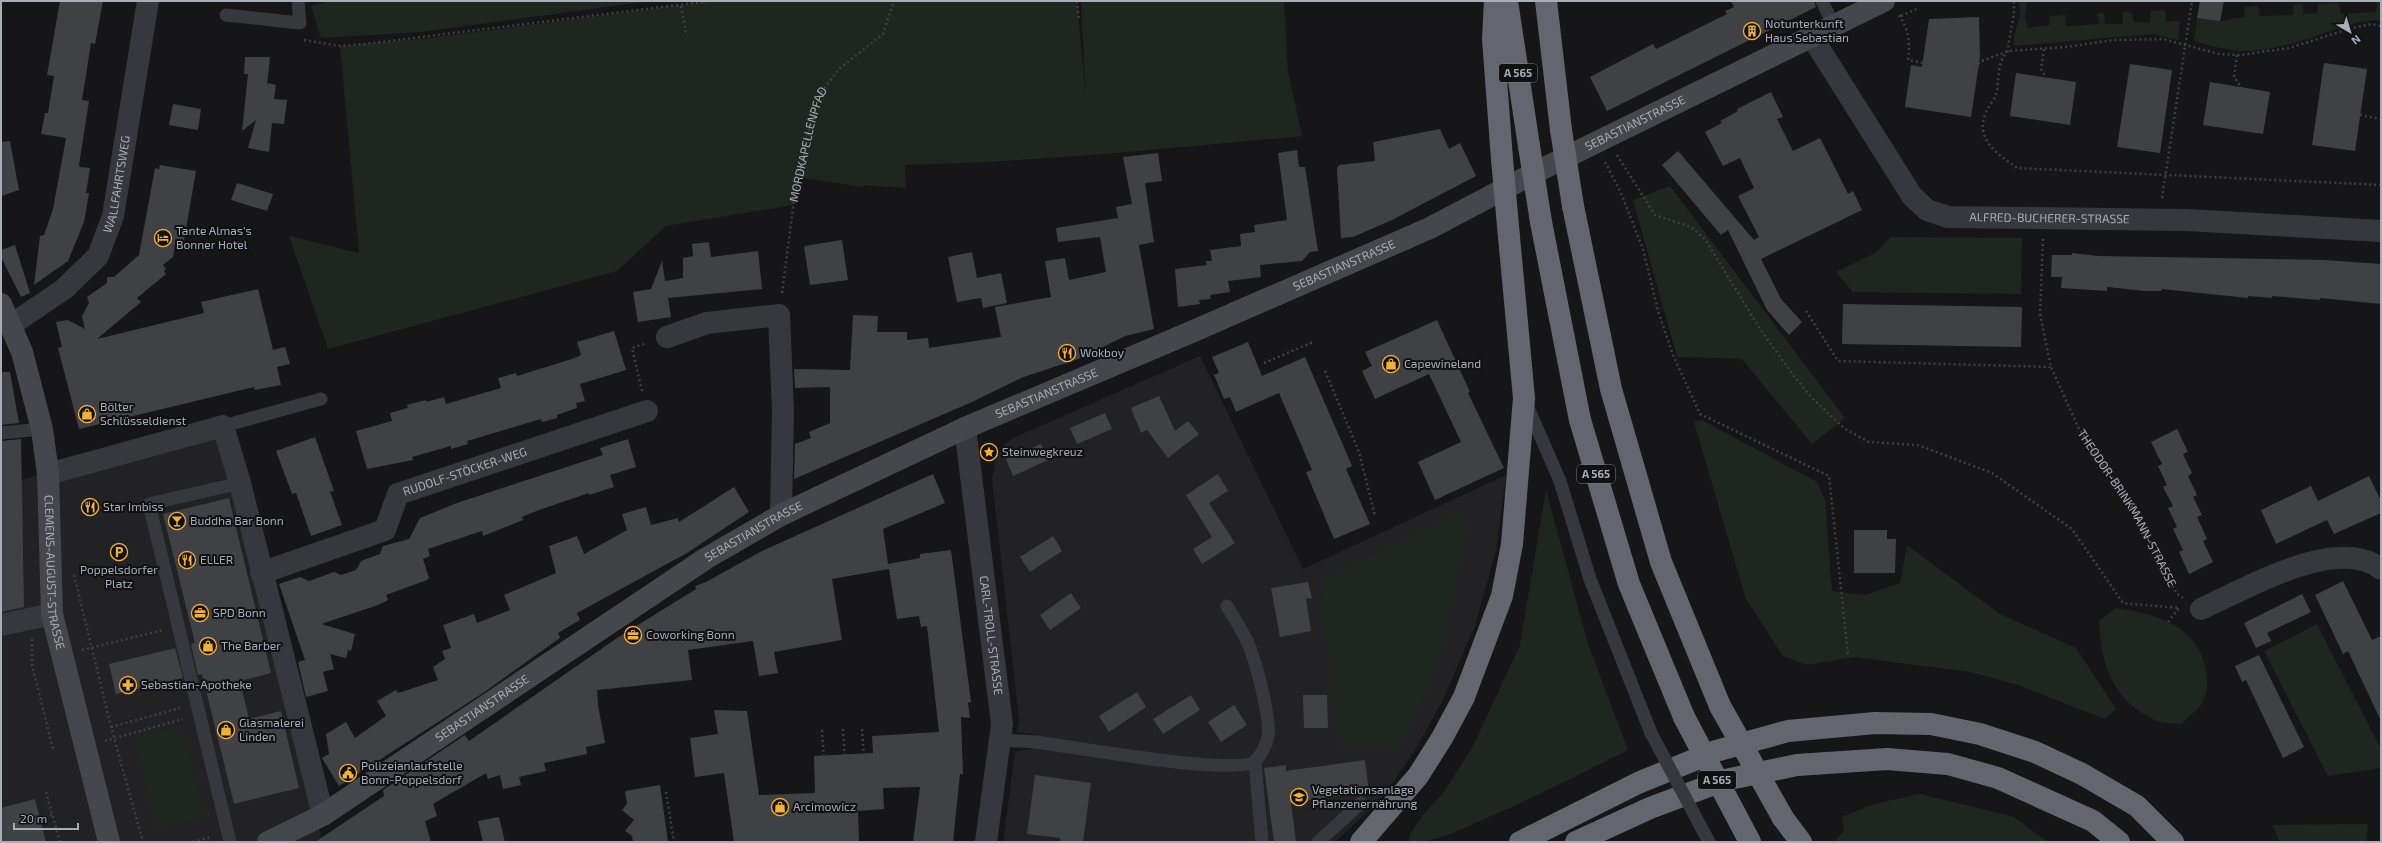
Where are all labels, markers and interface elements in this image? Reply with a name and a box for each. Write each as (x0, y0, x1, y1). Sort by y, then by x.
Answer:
north arrow (2330, 12, 2370, 52)
place label: Notunterkunft Haus Sebastian (1765, 16, 1849, 44)
building icon: Notunterkunft Haus Sebastian (1742, 21, 1762, 41)
text: N (2349, 33, 2364, 48)
road number: A 565 (1499, 64, 1537, 82)
street label: MORDKAPELLENPFAD (786, 83, 829, 203)
street label: SEBASTIANSTRASSE (1582, 92, 1687, 153)
street label: WALLFAHRTSWEG (99, 134, 132, 235)
street label: ALFRED-BUCHERER-STRASSE (1969, 209, 2130, 225)
place label: Tante Almas's Bonner Hotel (176, 223, 252, 251)
hotel icon: Tante Almas's Bonner Hotel (153, 228, 173, 248)
street label: SEBASTIANSTRASSE (1291, 236, 1397, 293)
restaurant icon: Wokboy (1057, 343, 1077, 363)
place label: Wokboy (1080, 345, 1125, 359)
shop icon: Capewineland (1381, 354, 1401, 374)
place label: Capewineland (1404, 356, 1481, 370)
street label: SEBASTIANSTRASSE (993, 364, 1100, 420)
place label: Bölter Schlüsseldienst (100, 399, 187, 427)
shop icon: Bölter Schlüsseldienst (77, 404, 97, 424)
street label: THEODOR-BRINKMANN-STRASSE (2075, 426, 2180, 589)
place icon: Steinwegkreuz (979, 442, 999, 462)
street label: RUDOLF-STÖCKER-WEG (401, 444, 528, 498)
place label: Steinwegkreuz (1002, 444, 1083, 458)
road number: A 565 (1577, 465, 1615, 483)
street label: CLEMENS-AUGUST-STRASSE (43, 495, 69, 651)
restaurant icon: Star Imbiss (80, 497, 100, 517)
street label: SEBASTIANSTRASSE (702, 498, 805, 564)
place label: Star Imbiss (103, 499, 164, 513)
bar icon: Buddha Bar Bonn (167, 511, 187, 531)
place label: Buddha Bar Bonn (190, 513, 284, 527)
parking icon: Poppelsdorfer Platz (109, 542, 129, 562)
restaurant icon: ELLER (177, 550, 197, 570)
place label: ELLER (200, 552, 233, 566)
place label: Poppelsdorfer Platz (80, 562, 158, 590)
street label: CARL-TROLL-STRASSE (978, 575, 1006, 696)
office icon: SPD Bonn (190, 603, 210, 623)
place label: SPD Bonn (213, 605, 266, 619)
office icon: Coworking Bonn (623, 625, 643, 645)
place label: Coworking Bonn (646, 627, 735, 641)
shop icon: The Barber (198, 636, 218, 656)
place label: The Barber (221, 638, 281, 652)
street label: SEBASTIANSTRASSE (432, 671, 532, 744)
pharmacy icon: Sebastian-Apotheke (118, 675, 138, 695)
place label: Sebastian-Apotheke (141, 677, 252, 691)
place label: Glasmalerei Linden (239, 715, 304, 743)
shop icon: Glasmalerei Linden (216, 720, 236, 740)
place label: Polizeianlaufstelle Bonn-Poppelsdorf (361, 758, 463, 786)
public building icon: Polizeianlaufstelle Bonn-Poppelsdorf (338, 763, 358, 783)
road number: A 565 (1698, 771, 1736, 789)
place label: Vegetationsanlage Pflanzenernährung (1312, 782, 1418, 810)
school or university icon: Vegetationsanlage Pflanzenernährung (1289, 787, 1309, 807)
shop icon: Arcimowicz (770, 797, 790, 817)
place label: Arcimowicz (793, 799, 856, 813)
scale bar (14, 805, 78, 831)
text: 20 m (20, 811, 47, 825)

